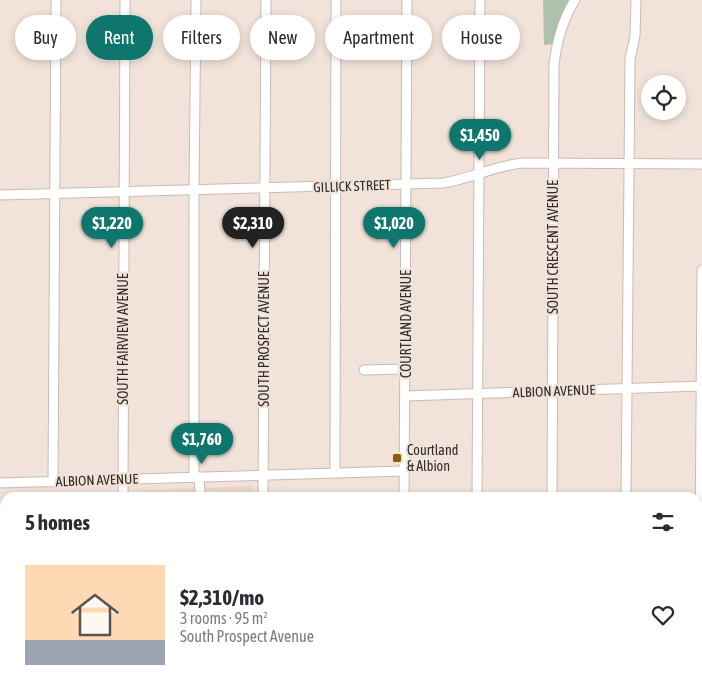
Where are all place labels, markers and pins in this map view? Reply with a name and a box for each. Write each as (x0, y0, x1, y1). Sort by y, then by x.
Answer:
pin: $1,450 (439, 119, 521, 161)
pin: $1,220 (71, 206, 153, 249)
pin: $2,310 (212, 206, 294, 249)
pin: $1,020 (353, 206, 435, 249)
pin: $1,760 (161, 422, 243, 465)
place label: Courtland & Albion (407, 442, 458, 474)
marker: Courtland & Albion (391, 452, 403, 464)

